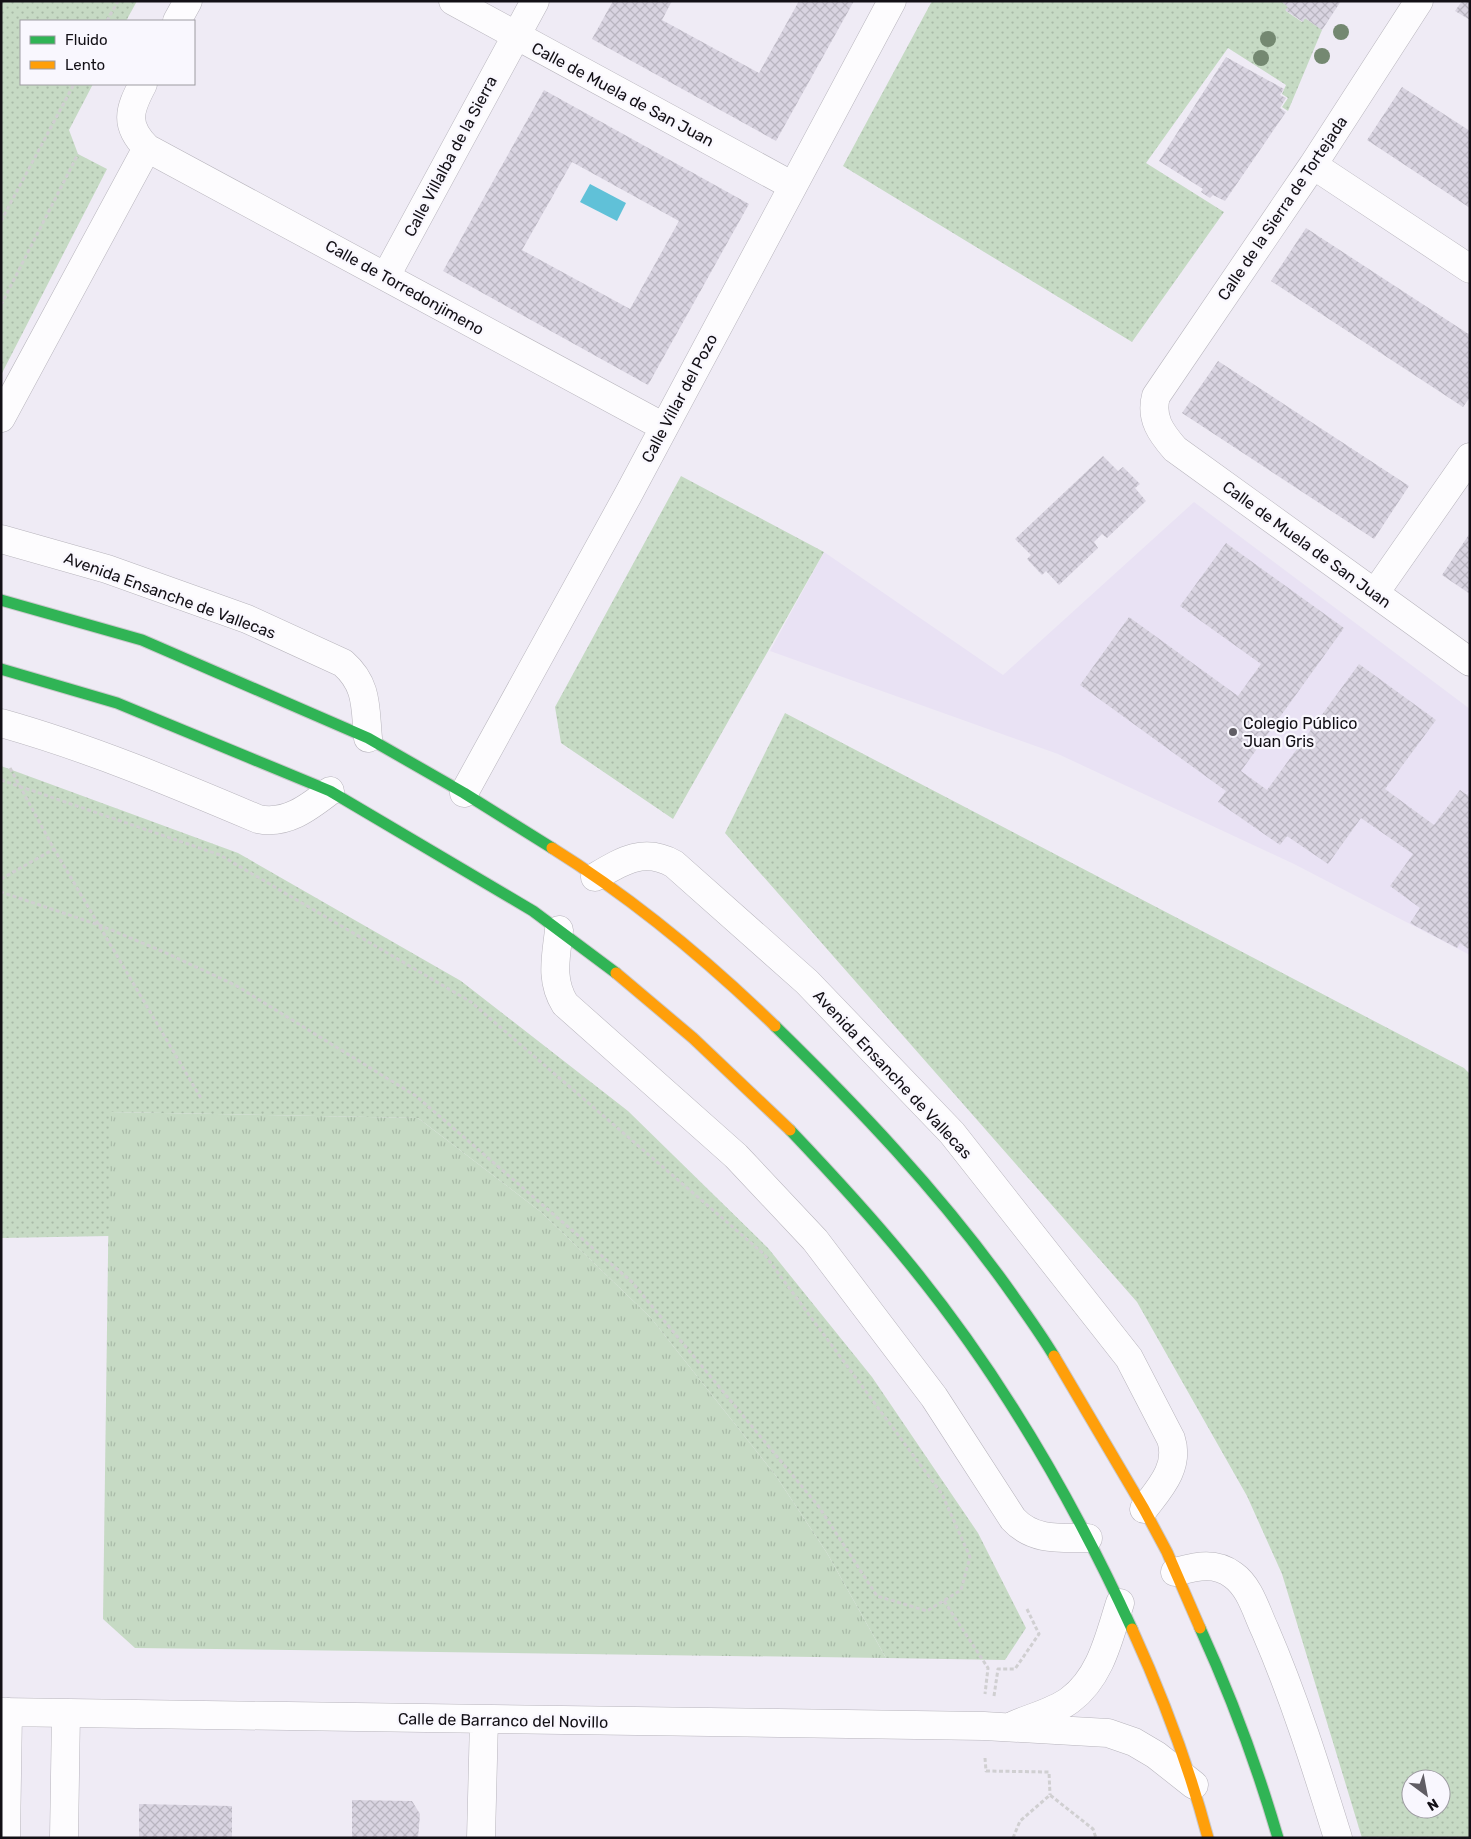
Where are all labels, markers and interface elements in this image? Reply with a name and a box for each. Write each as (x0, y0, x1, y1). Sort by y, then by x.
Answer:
legend (20, 20, 195, 85)
text: Fluido (65, 31, 108, 49)
street label: Calle de Muela de San Juan (528, 38, 717, 151)
text: Lento (65, 56, 105, 74)
street label: Calle Villalba de la Sierra (400, 73, 501, 240)
street label: Calle de la Sierra de Tortejada (1214, 113, 1351, 304)
street label: Calle de Torredonjimeno (322, 236, 487, 339)
street label: Calle Villar del Pozo (637, 331, 721, 466)
street label: Calle de Muela de San Juan (1219, 477, 1395, 612)
street label: Avenida Ensanche de Vallecas (61, 548, 278, 643)
place label: Colegio Público Juan Gris (1243, 714, 1357, 751)
marker: Colegio Público Juan Gris (1227, 726, 1239, 738)
street label: Avenida Ensanche de Vallecas (809, 986, 976, 1163)
street label: Calle de Barranco del Novillo (398, 1709, 608, 1732)
north arrow (1401, 1769, 1451, 1819)
text: N (1424, 1795, 1441, 1814)

